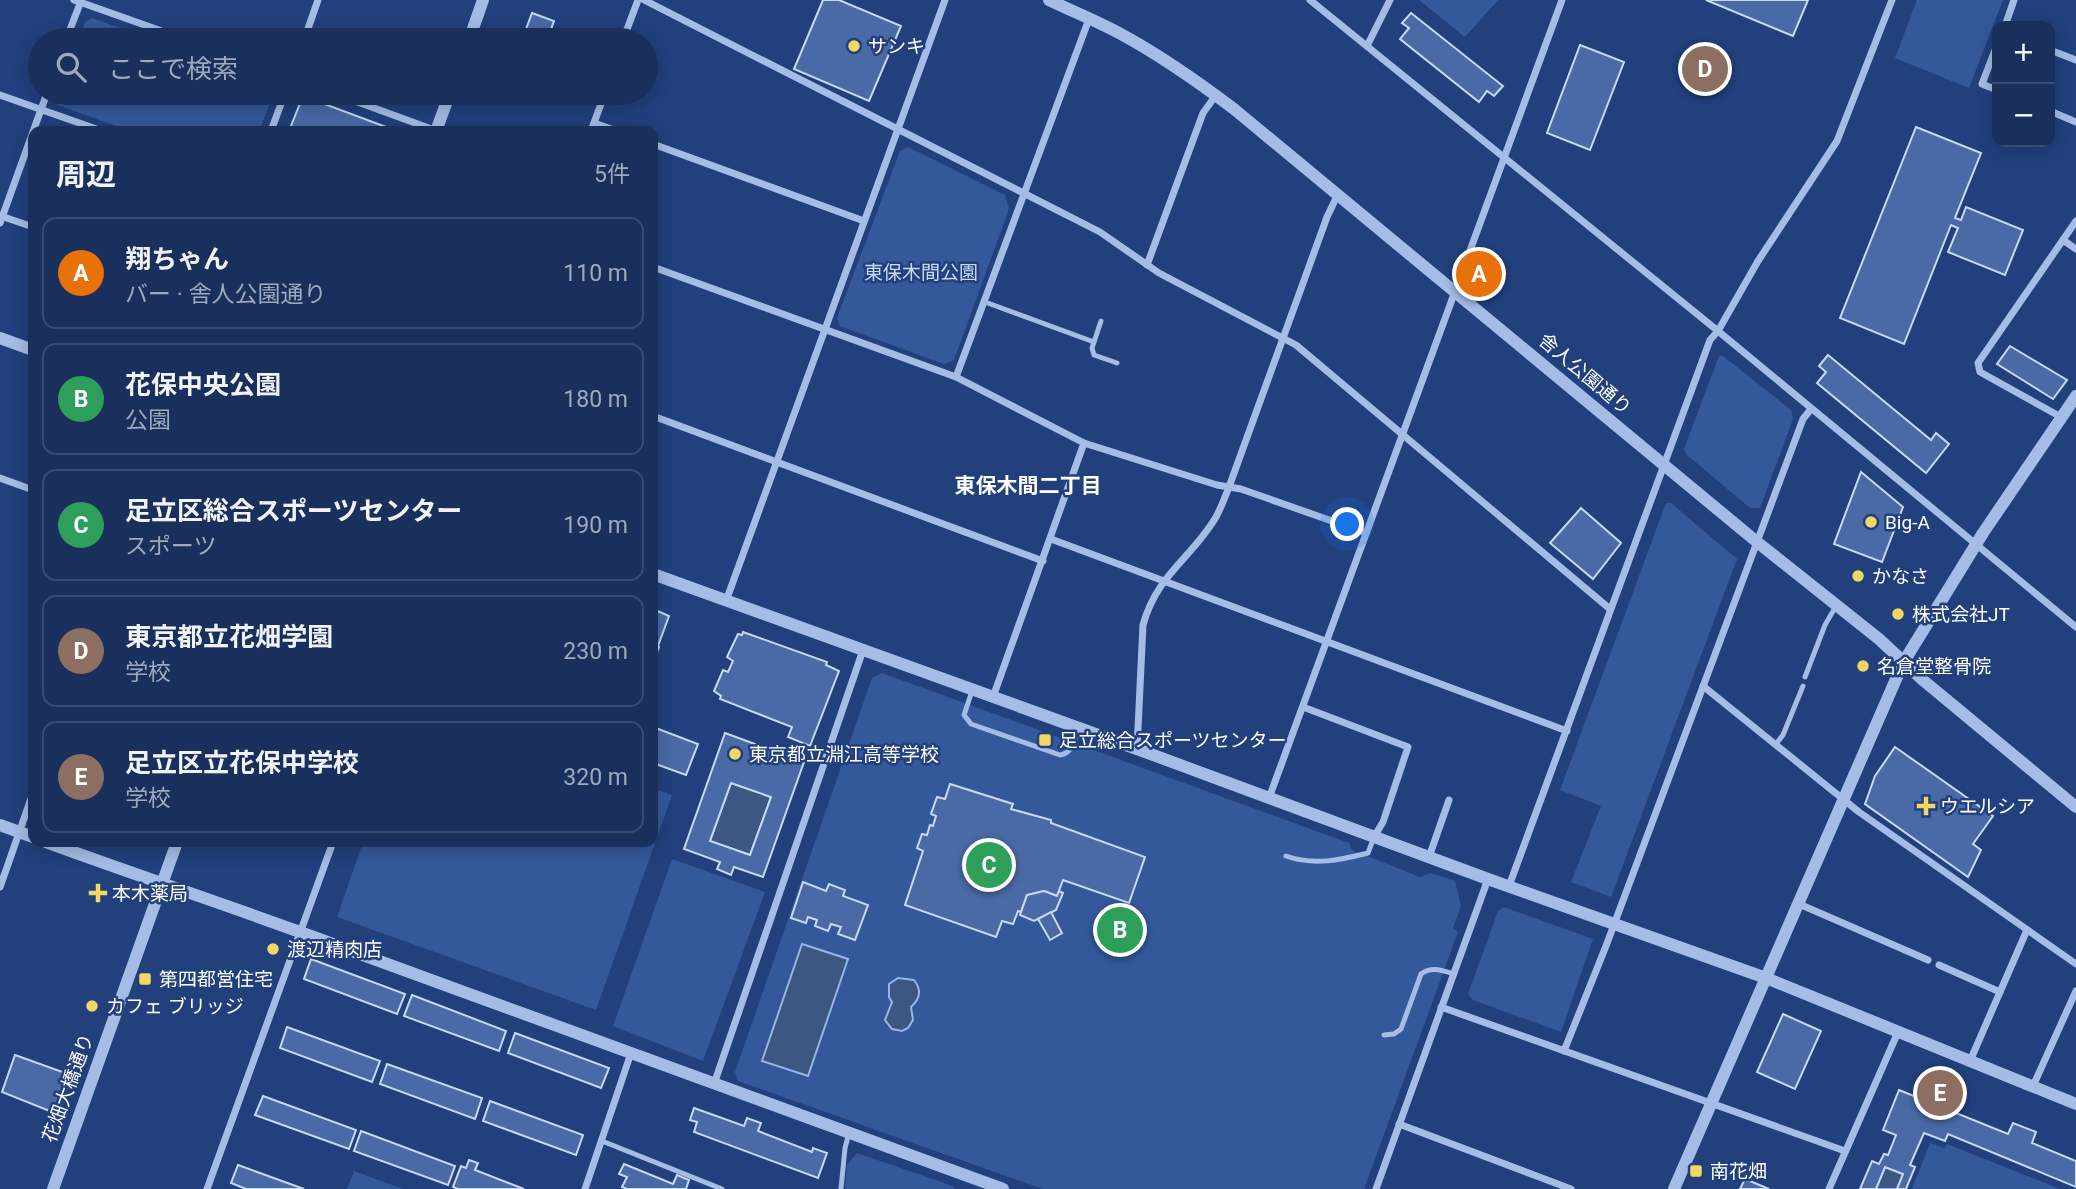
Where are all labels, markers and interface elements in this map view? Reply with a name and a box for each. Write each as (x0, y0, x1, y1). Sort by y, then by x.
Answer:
map controls (1992, 21, 2055, 147)
button: + (1992, 21, 2055, 84)
search box (28, 28, 658, 105)
place label: サンキ (868, 35, 925, 58)
marker: サンキ (846, 38, 862, 54)
pin: D (1682, 43, 1728, 95)
icon: search (52, 48, 90, 86)
text: ここで検索 (108, 54, 238, 84)
button: − (1992, 84, 2055, 147)
text: 周辺 (56, 157, 116, 192)
text: 5件 (594, 161, 630, 188)
text: 翔ちゃん (125, 244, 229, 274)
pin: A (1456, 248, 1502, 300)
text: A (73, 260, 89, 287)
text: 110 m (563, 260, 628, 287)
park label: 東保木間公園 (864, 261, 978, 284)
text: バー · 舎人公園通り (125, 281, 326, 308)
street label: 舎人公園通り (1534, 329, 1636, 419)
text: 花保中央公園 (125, 370, 281, 400)
text: B (74, 386, 88, 413)
text: 180 m (563, 386, 628, 413)
text: 公園 (125, 407, 171, 434)
district label: 東保木間二丁目 (955, 474, 1102, 498)
text: 足立区総合スポーツセンター (125, 496, 462, 526)
your location (1330, 507, 1364, 541)
place label: Big-A (1885, 511, 1930, 534)
text: C (73, 512, 89, 539)
text: 190 m (563, 512, 628, 539)
marker: Big-A (1863, 514, 1879, 530)
text: スポーツ (125, 533, 217, 560)
place label: かなさ (1872, 565, 1929, 588)
marker: かなさ (1850, 568, 1866, 584)
place label: 株式会社JT (1912, 603, 2010, 626)
marker: 株式会社JT (1890, 606, 1906, 622)
text: 東京都立花畑学園 (125, 622, 333, 652)
text: D (74, 638, 88, 665)
text: 230 m (563, 638, 628, 665)
place label: 名倉堂整骨院 (1877, 655, 1991, 678)
marker: 名倉堂整骨院 (1855, 658, 1871, 674)
text: 学校 (125, 659, 171, 686)
place label: 足立総合スポーツセンター (1059, 729, 1287, 752)
marker: 足立総合スポーツセンター (1037, 732, 1053, 748)
place label: 東京都立淵江高等学校 (749, 743, 939, 766)
marker: 東京都立淵江高等学校 (727, 746, 743, 762)
text: 足立区立花保中学校 (125, 748, 359, 778)
text: E (75, 764, 87, 791)
text: 320 m (563, 764, 628, 791)
text: 学校 (125, 785, 171, 812)
place label: ウエルシア (1940, 795, 2035, 818)
marker: ウエルシア (1918, 798, 1934, 814)
pin: C (966, 839, 1012, 891)
place label: 本木薬局 (112, 882, 188, 905)
marker: 本木薬局 (90, 885, 106, 901)
pin: B (1097, 904, 1143, 956)
place label: 渡辺精肉店 (287, 938, 382, 961)
marker: 渡辺精肉店 (265, 941, 281, 957)
place label: 第四都営住宅 (159, 968, 273, 991)
marker: 第四都営住宅 (137, 971, 153, 987)
place label: カフェ ブリッジ (106, 995, 244, 1018)
marker: カフェ ブリッジ (84, 998, 100, 1014)
street label: 花畑大橋通り (38, 1030, 98, 1146)
pin: E (1917, 1067, 1963, 1119)
place label: 南花畑 (1710, 1160, 1767, 1183)
marker: 南花畑 (1688, 1163, 1704, 1179)

